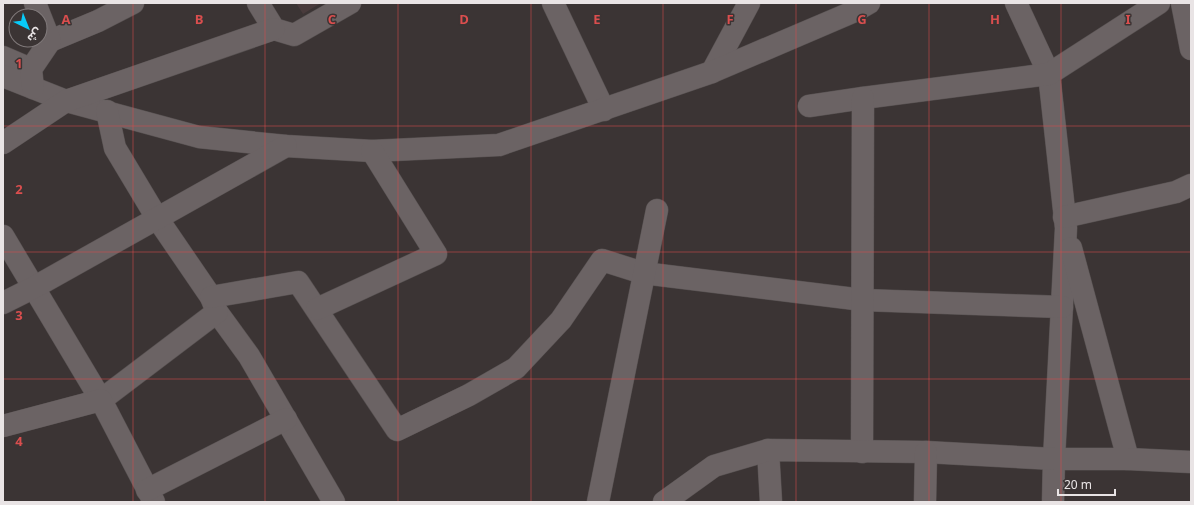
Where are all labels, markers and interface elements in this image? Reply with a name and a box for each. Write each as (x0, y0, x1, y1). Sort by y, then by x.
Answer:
text: A (62, 6, 71, 34)
text: B (195, 6, 204, 34)
text: C (328, 6, 336, 34)
text: D (459, 6, 469, 34)
text: E (593, 6, 601, 34)
text: F (726, 6, 734, 34)
text: G (857, 6, 867, 34)
text: H (990, 6, 1000, 34)
text: I (1125, 6, 1131, 34)
north arrow (8, 8, 48, 48)
text: ش (21, 21, 48, 49)
text: 1 (15, 50, 23, 78)
text: 2 (15, 176, 23, 204)
text: 3 (15, 302, 23, 330)
text: 4 (15, 428, 23, 456)
scale bar (1058, 471, 1115, 497)
text: 20 m (1064, 473, 1092, 498)

